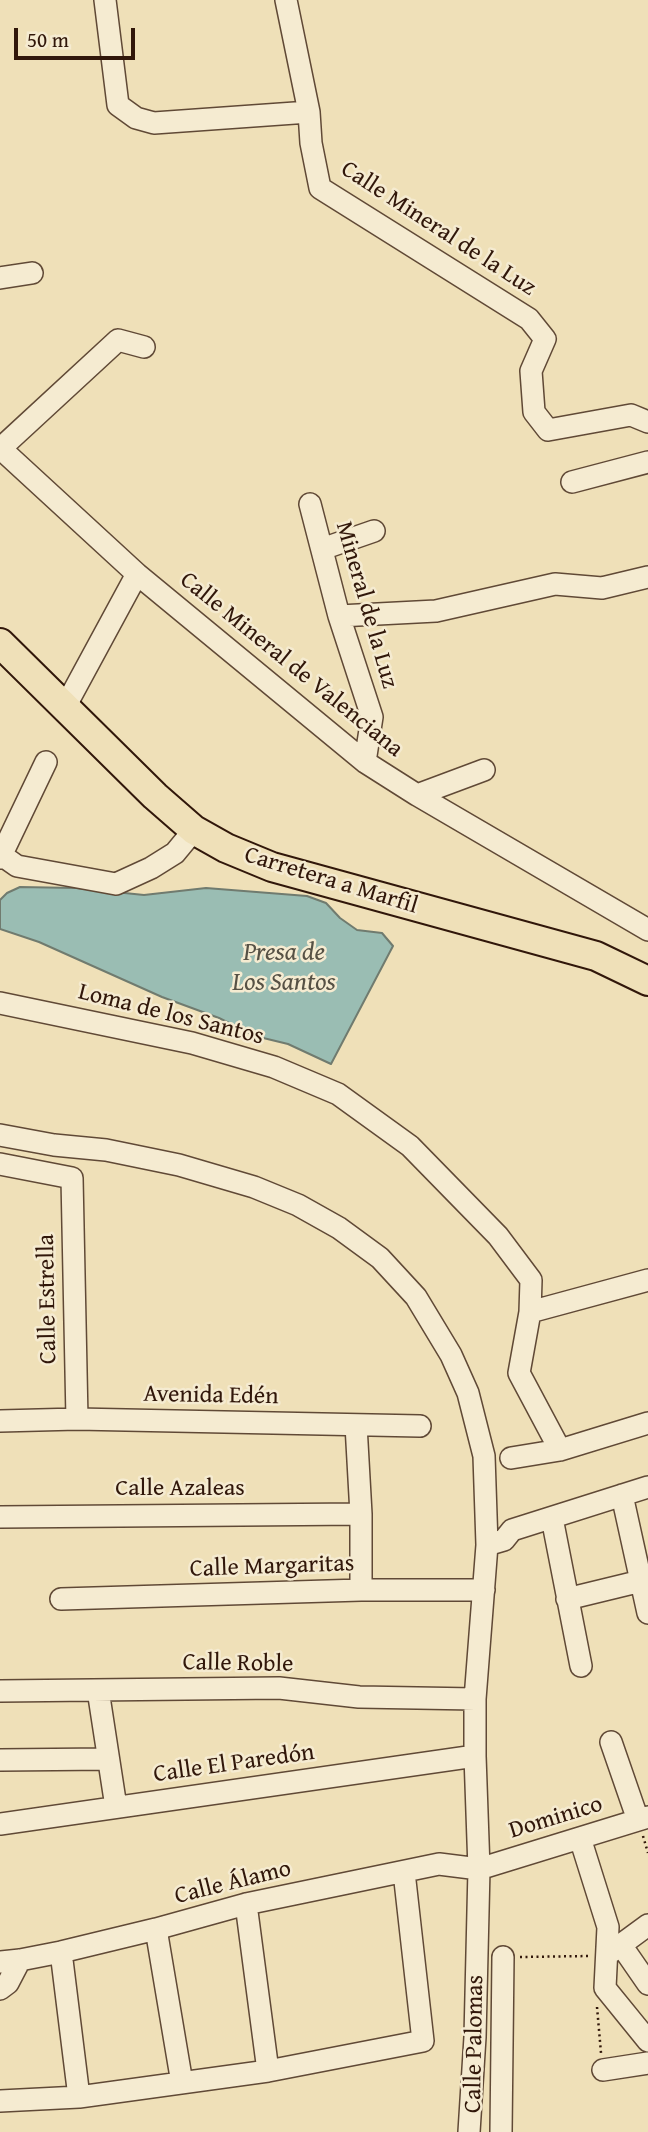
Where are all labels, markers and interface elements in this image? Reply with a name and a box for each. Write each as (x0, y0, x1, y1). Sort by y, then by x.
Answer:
scale bar (18, 14, 138, 58)
text: 50 m (27, 24, 69, 55)
street label: Calle Mineral de la Luz (335, 155, 541, 303)
street label: Mineral de la Luz (328, 518, 404, 692)
street label: Calle Mineral de Valenciana (174, 566, 408, 764)
street label: Carretera a Marfil (241, 841, 421, 921)
water label: Presa de Los Santos (232, 937, 336, 998)
street label: Loma de los Santos (75, 978, 267, 1052)
street label: Calle Estrella (32, 1234, 64, 1364)
street label: Avenida Edén (143, 1380, 279, 1412)
street label: Calle Azaleas (115, 1475, 245, 1503)
street label: Calle Margaritas (189, 1550, 355, 1584)
street label: Calle Roble (182, 1649, 294, 1679)
street label: Calle El Paredón (152, 1738, 316, 1790)
street label: Dominico (506, 1790, 606, 1846)
street label: Calle Álamo (172, 1855, 294, 1911)
street label: Calle Palomas (459, 1975, 491, 2113)

